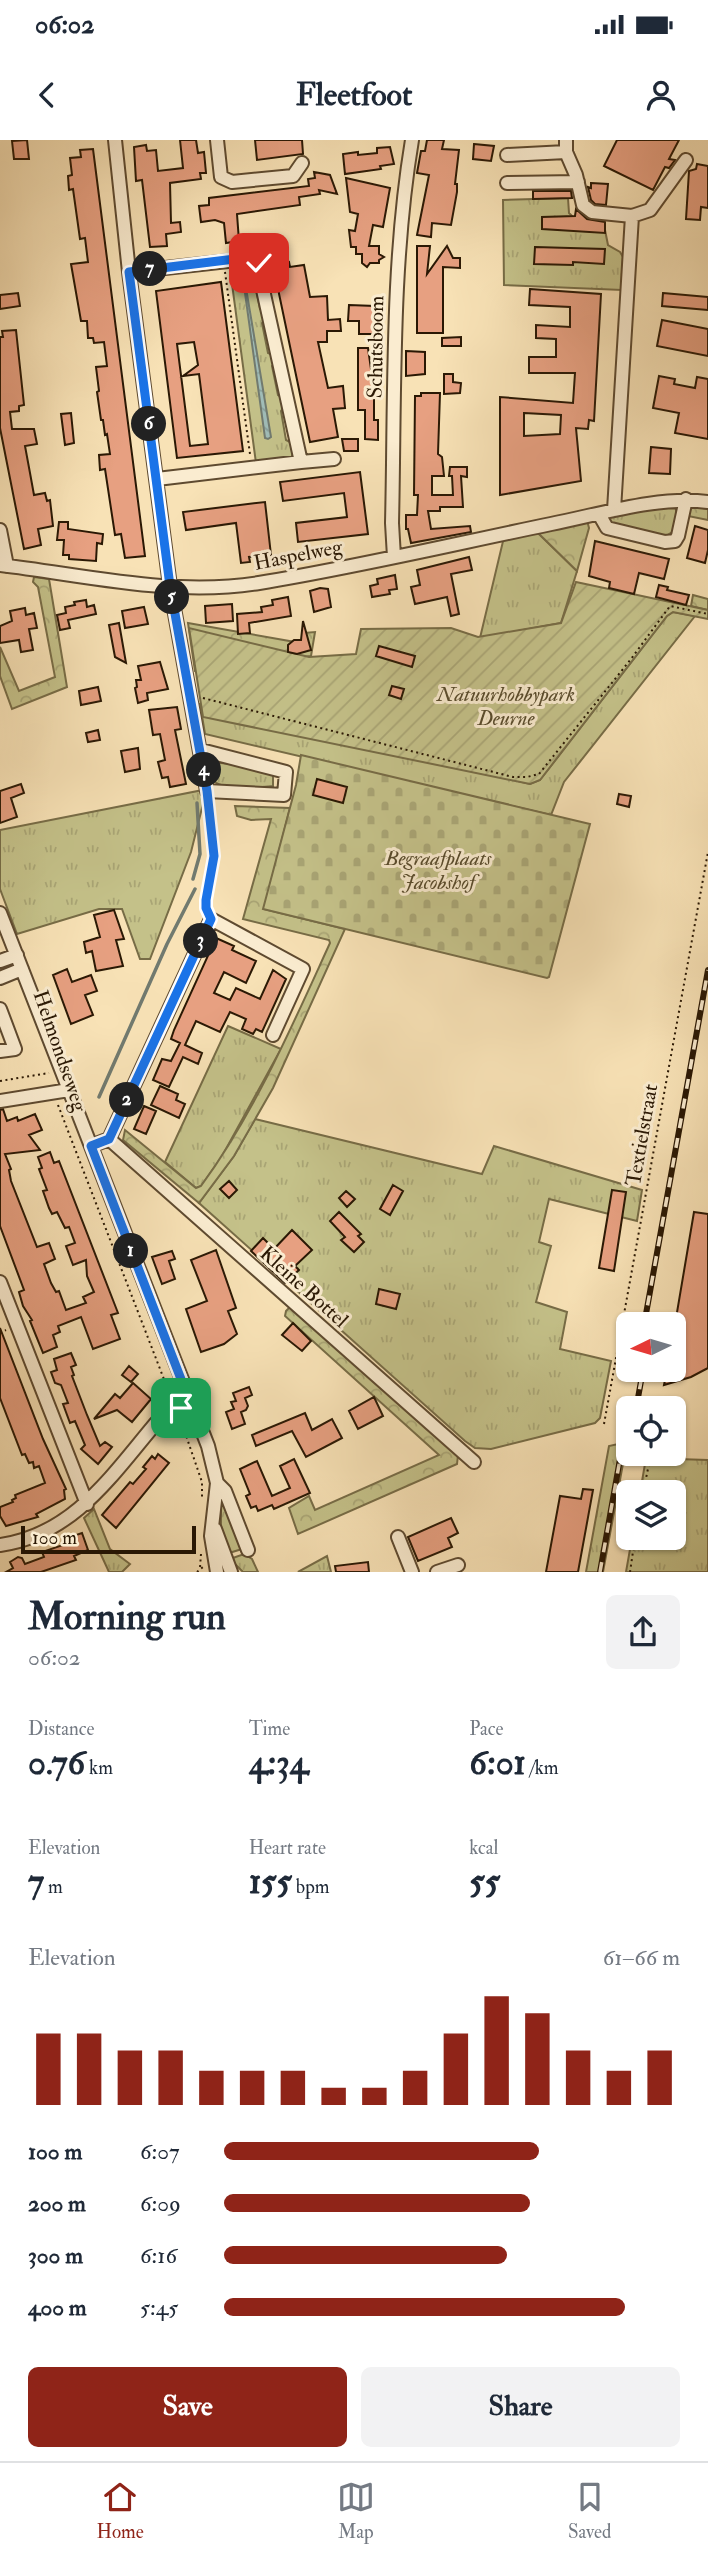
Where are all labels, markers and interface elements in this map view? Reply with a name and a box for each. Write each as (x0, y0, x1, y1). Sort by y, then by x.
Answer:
text: 06:02 (35, 9, 94, 41)
text: Fleetfoot (296, 75, 412, 115)
icon: back (28, 76, 66, 114)
icon: person (642, 76, 680, 114)
pin (229, 233, 289, 293)
icon: check (240, 244, 278, 282)
pin: 7 (132, 251, 168, 286)
text: 7 (145, 256, 154, 280)
street label: Schutsboom (362, 295, 390, 399)
pin: 6 (132, 406, 166, 442)
text: 6 (144, 411, 153, 435)
street label: Haspelweg (251, 533, 345, 577)
pin: 5 (154, 580, 190, 615)
text: 5 (167, 584, 176, 608)
park label: Natuurhobbypark Deurne (436, 681, 575, 732)
pin: 4 (186, 752, 222, 788)
text: 4 (198, 757, 209, 781)
park label: Begraafplaats Jacobshof (384, 845, 493, 896)
pin: 3 (184, 924, 218, 958)
text: 3 (197, 928, 204, 952)
street label: Helmondseweg (27, 987, 94, 1116)
pin: 2 (110, 1082, 144, 1118)
street label: Textielstraat (620, 1082, 664, 1188)
text: 2 (122, 1087, 131, 1111)
pin: 1 (114, 1234, 148, 1268)
text: 1 (127, 1238, 134, 1262)
street label: Kleine Bottel (254, 1240, 354, 1334)
north arrow (616, 1312, 686, 1382)
map controls (616, 1312, 686, 1550)
pin (151, 1378, 211, 1438)
icon: arrive (162, 1389, 200, 1427)
button: locate (616, 1396, 686, 1466)
button: layers (616, 1480, 686, 1550)
scale bar (21, 1523, 196, 1555)
text: 100 m (32, 1526, 77, 1550)
text: Morning run (28, 1593, 226, 1641)
button: share (606, 1595, 680, 1669)
text: 06:02 (28, 1643, 81, 1672)
text: Distance (28, 1717, 94, 1741)
text: Time (249, 1717, 290, 1741)
text: Pace (469, 1717, 503, 1741)
text: 0.76 (28, 1741, 85, 1785)
text: 4:34 (249, 1741, 308, 1785)
text: 6:01 (469, 1741, 526, 1785)
text: km (85, 1756, 113, 1780)
text: /km (526, 1756, 559, 1780)
text: Elevation (28, 1836, 100, 1860)
text: Heart rate (249, 1836, 326, 1860)
text: kcal (469, 1836, 498, 1860)
text: 7 (28, 1860, 44, 1904)
text: 155 (249, 1860, 292, 1904)
text: 55 (469, 1860, 500, 1904)
text: m (44, 1875, 63, 1899)
text: bpm (292, 1875, 329, 1899)
text: Elevation (28, 1943, 116, 1972)
text: 61–66 m (603, 1943, 680, 1972)
text: 100 m (28, 2137, 82, 2166)
text: 6:07 (140, 2137, 180, 2166)
text: 200 m (28, 2189, 86, 2218)
text: 6:09 (140, 2189, 181, 2218)
text: 300 m (28, 2241, 83, 2270)
text: 6:16 (140, 2241, 177, 2270)
text: 400 m (28, 2293, 87, 2322)
text: 5:45 (140, 2293, 178, 2322)
button: Save (28, 2367, 347, 2447)
button: Share (361, 2367, 680, 2447)
tab: Home (97, 2478, 144, 2544)
tab: Map (337, 2478, 375, 2544)
tab: Saved (568, 2478, 611, 2544)

